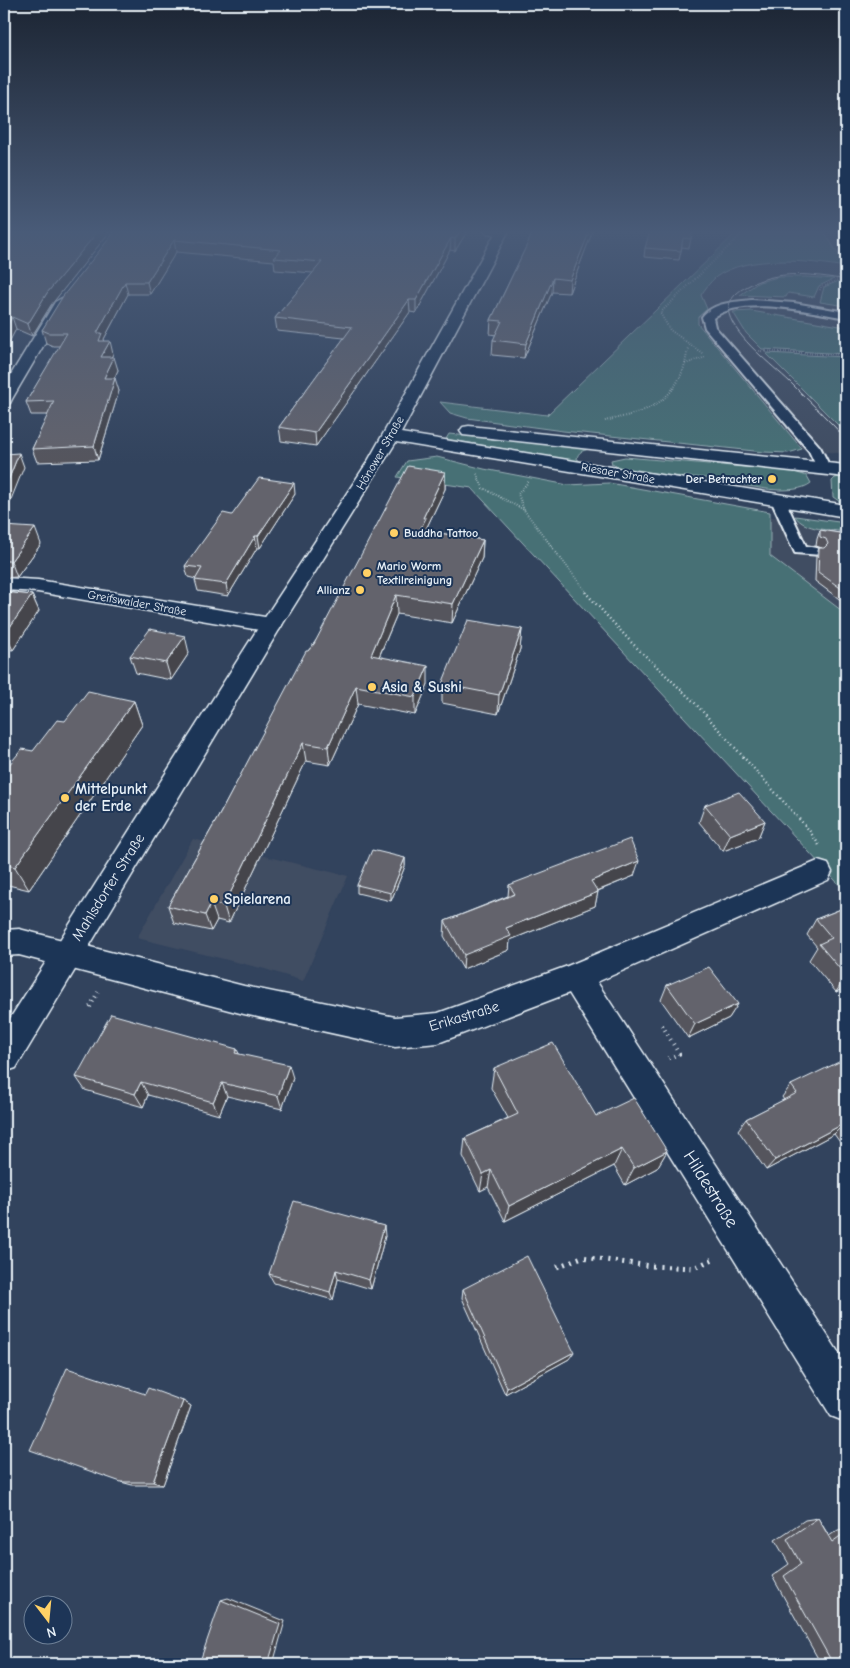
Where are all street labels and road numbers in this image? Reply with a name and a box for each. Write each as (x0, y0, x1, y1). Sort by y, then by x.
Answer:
street label: Hönower Straße (353, 414, 407, 492)
street label: Riesaer Straße (580, 460, 656, 486)
street label: Greifswalder Straße (86, 587, 188, 619)
street label: Mahlsdorfer Straße (68, 829, 149, 944)
street label: Erikastraße (427, 997, 502, 1035)
street label: Hildestraße (679, 1147, 742, 1232)

